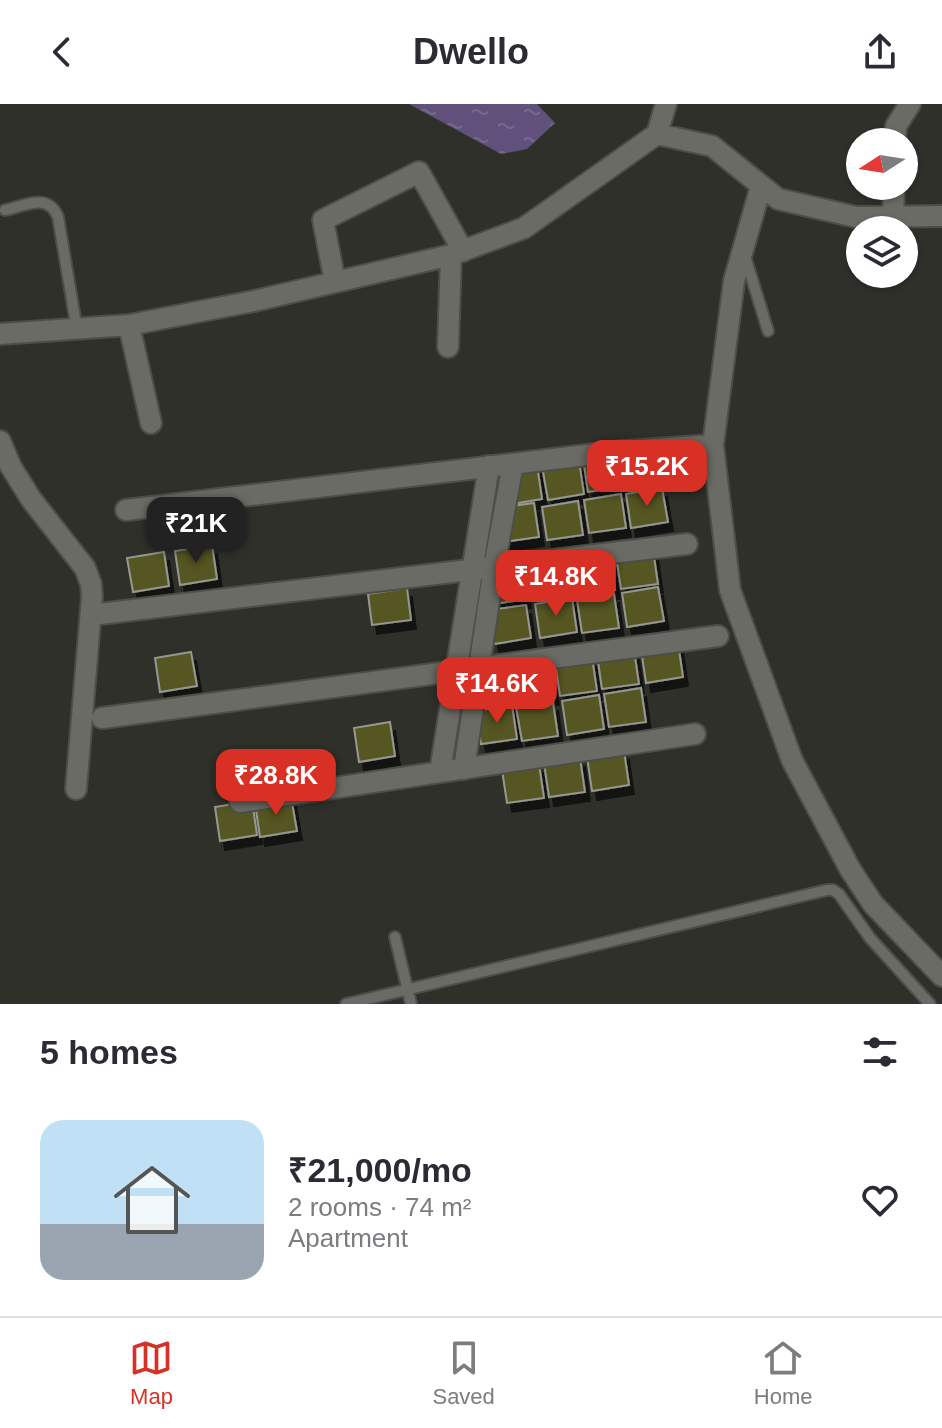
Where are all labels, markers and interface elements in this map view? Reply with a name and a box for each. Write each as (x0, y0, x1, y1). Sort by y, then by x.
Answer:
icon: back (40, 30, 84, 74)
icon: share (858, 30, 902, 74)
text: Dwello (413, 31, 529, 72)
north arrow (846, 128, 918, 200)
map controls (846, 128, 918, 288)
button: layers (846, 216, 918, 288)
pin: ₹15.2K (582, 440, 712, 508)
text: ₹15.2K (605, 451, 689, 481)
pin: ₹21K (149, 497, 243, 565)
text: ₹21K (165, 508, 227, 538)
pin: ₹14.8K (491, 550, 621, 618)
text: ₹14.8K (514, 561, 598, 591)
pin: ₹14.6K (432, 657, 562, 725)
text: ₹14.6K (455, 668, 539, 698)
pin: ₹28.8K (211, 749, 341, 817)
text: ₹28.8K (234, 760, 318, 790)
icon: filters (858, 1030, 902, 1074)
text: 5 homes (40, 1033, 178, 1071)
text: ₹21,000/mo (288, 1151, 472, 1189)
icon: home (104, 1152, 200, 1248)
icon: heart (858, 1178, 902, 1222)
text: 2 rooms · 74 m² (288, 1192, 472, 1222)
text: Apartment (288, 1223, 408, 1253)
tab: Map (129, 1336, 173, 1410)
tab: Saved (432, 1336, 495, 1410)
tab: Home (754, 1336, 813, 1410)

